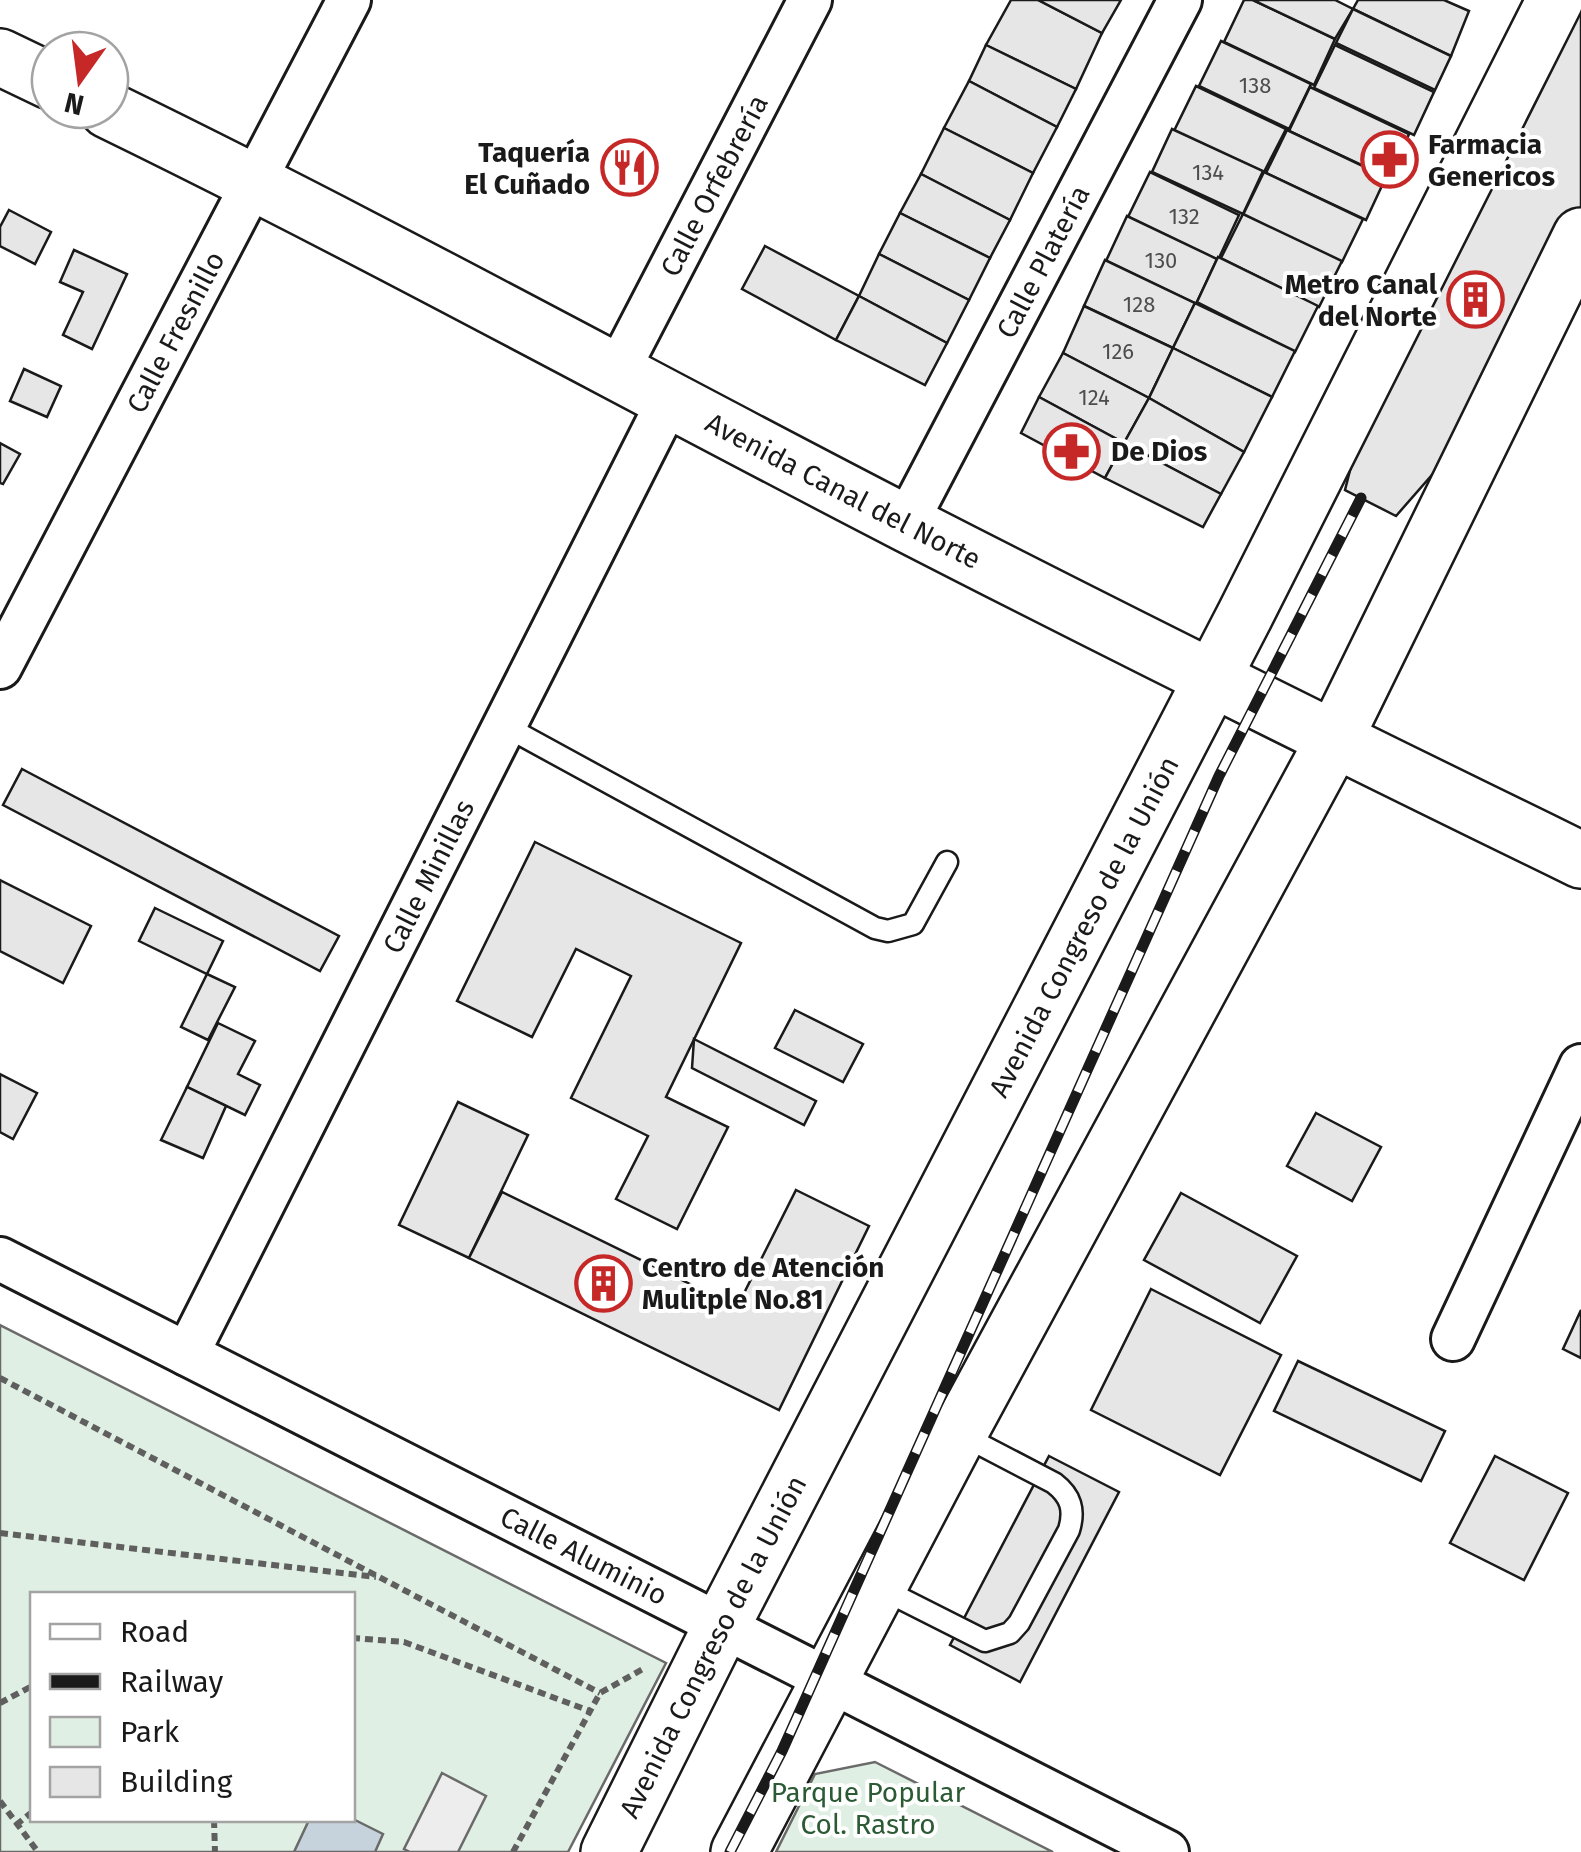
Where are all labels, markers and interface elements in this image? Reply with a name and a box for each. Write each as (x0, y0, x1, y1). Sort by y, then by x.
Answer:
north arrow (30, 30, 130, 130)
house number: 138 (1239, 72, 1271, 99)
text: N (61, 86, 87, 122)
street label: Calle Orfebrería (654, 89, 775, 282)
place label: Farmacia Genericos (1428, 128, 1555, 193)
pharmacy icon: Farmacia Genericos (1359, 130, 1419, 190)
place label: Taquería El Cuñado (464, 136, 590, 201)
restaurant icon: Taquería El Cuñado (599, 138, 659, 198)
house number: 134 (1192, 159, 1224, 186)
street label: Calle Platería (990, 180, 1097, 344)
house number: 132 (1168, 203, 1200, 230)
street label: Calle Fresnillo (120, 246, 231, 419)
house number: 130 (1145, 247, 1177, 274)
place label: Metro Canal del Norte (1285, 268, 1438, 333)
building icon: Metro Canal del Norte (1446, 270, 1506, 330)
house number: 128 (1123, 291, 1155, 318)
house number: 126 (1102, 338, 1134, 365)
house number: 124 (1078, 384, 1110, 411)
street label: Avenida Canal del Norte (700, 406, 986, 576)
pharmacy icon: De Dios (1042, 421, 1102, 481)
place label: De Dios (1111, 435, 1207, 468)
street label: Avenida Congreso de la Unión (982, 751, 1186, 1103)
street label: Calle Minillas (376, 794, 481, 959)
place label: Centro de Atención Mulitple No.81 (642, 1251, 884, 1316)
building icon: Centro de Atención Mulitple No.81 (573, 1253, 633, 1313)
street label: Avenida Congreso de la Unión (613, 1470, 813, 1823)
street label: Calle Aluminio (495, 1500, 673, 1612)
legend (30, 1592, 355, 1822)
text: Road (120, 1614, 189, 1650)
text: Railway (120, 1664, 223, 1700)
text: Park (120, 1714, 180, 1750)
text: Building (120, 1764, 233, 1800)
park label: Parque Popular Col. Rastro (771, 1776, 965, 1841)

